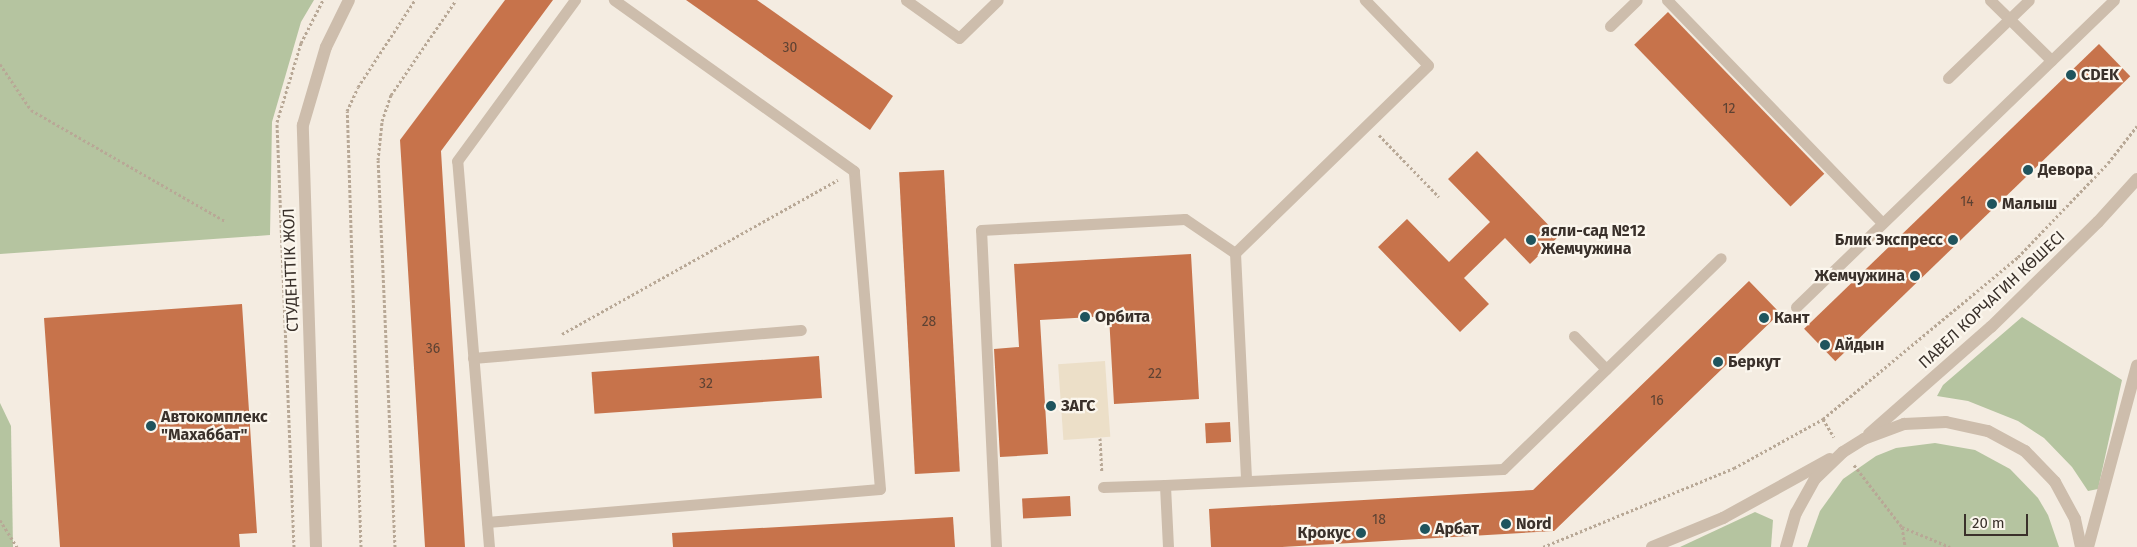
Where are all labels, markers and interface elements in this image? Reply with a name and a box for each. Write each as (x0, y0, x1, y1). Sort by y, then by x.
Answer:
house number: 30 (783, 40, 797, 56)
place label: CDEK (2081, 65, 2119, 85)
marker: CDEK (2065, 69, 2077, 81)
house number: 12 (1723, 101, 1735, 117)
place label: Девора (2038, 160, 2093, 180)
marker: Девора (2022, 164, 2034, 176)
house number: 14 (1960, 194, 1974, 210)
place label: Малыш (2002, 194, 2057, 214)
marker: Малыш (1986, 198, 1998, 210)
street label: СТУДЕНТТІК ЖОЛ (279, 208, 303, 332)
place label: ясли-сад №12 Жемчужина (1541, 221, 1645, 259)
street label: ПАВЕЛ КОРЧАГИН КӨШЕСІ (1915, 227, 2069, 373)
place label: Блик Экспресс (1835, 230, 1943, 250)
marker: ясли-сад №12 Жемчужина (1525, 234, 1537, 246)
marker: Блик Экспресс (1947, 234, 1959, 246)
place label: Жемчужина (1815, 266, 1905, 286)
marker: Жемчужина (1909, 270, 1921, 282)
place label: Орбита (1095, 307, 1150, 327)
place label: Кант (1774, 308, 1810, 328)
marker: Орбита (1079, 311, 1091, 323)
marker: Кант (1758, 312, 1770, 324)
house number: 28 (922, 314, 936, 330)
place label: Айдын (1835, 335, 1884, 355)
marker: Айдын (1819, 339, 1831, 351)
house number: 36 (426, 341, 440, 357)
place label: Беркут (1728, 352, 1781, 372)
marker: Беркут (1712, 356, 1724, 368)
house number: 22 (1148, 366, 1162, 382)
house number: 32 (699, 376, 713, 392)
house number: 16 (1650, 393, 1664, 409)
place label: ЗАГС (1061, 396, 1095, 416)
marker: ЗАГС (1045, 400, 1057, 412)
place label: Автокомплекс "Махаббат" (161, 407, 268, 445)
marker: Автокомплекс "Махаббат" (145, 420, 157, 432)
scale bar (1967, 504, 2031, 536)
house number: 18 (1372, 512, 1386, 528)
place label: Nord (1516, 514, 1551, 534)
text: 20 m (1972, 514, 2005, 532)
marker: Nord (1500, 518, 1512, 530)
place label: Арбат (1435, 519, 1479, 539)
place label: Крокус (1298, 523, 1351, 543)
marker: Арбат (1419, 523, 1431, 535)
marker: Крокус (1355, 527, 1367, 539)

